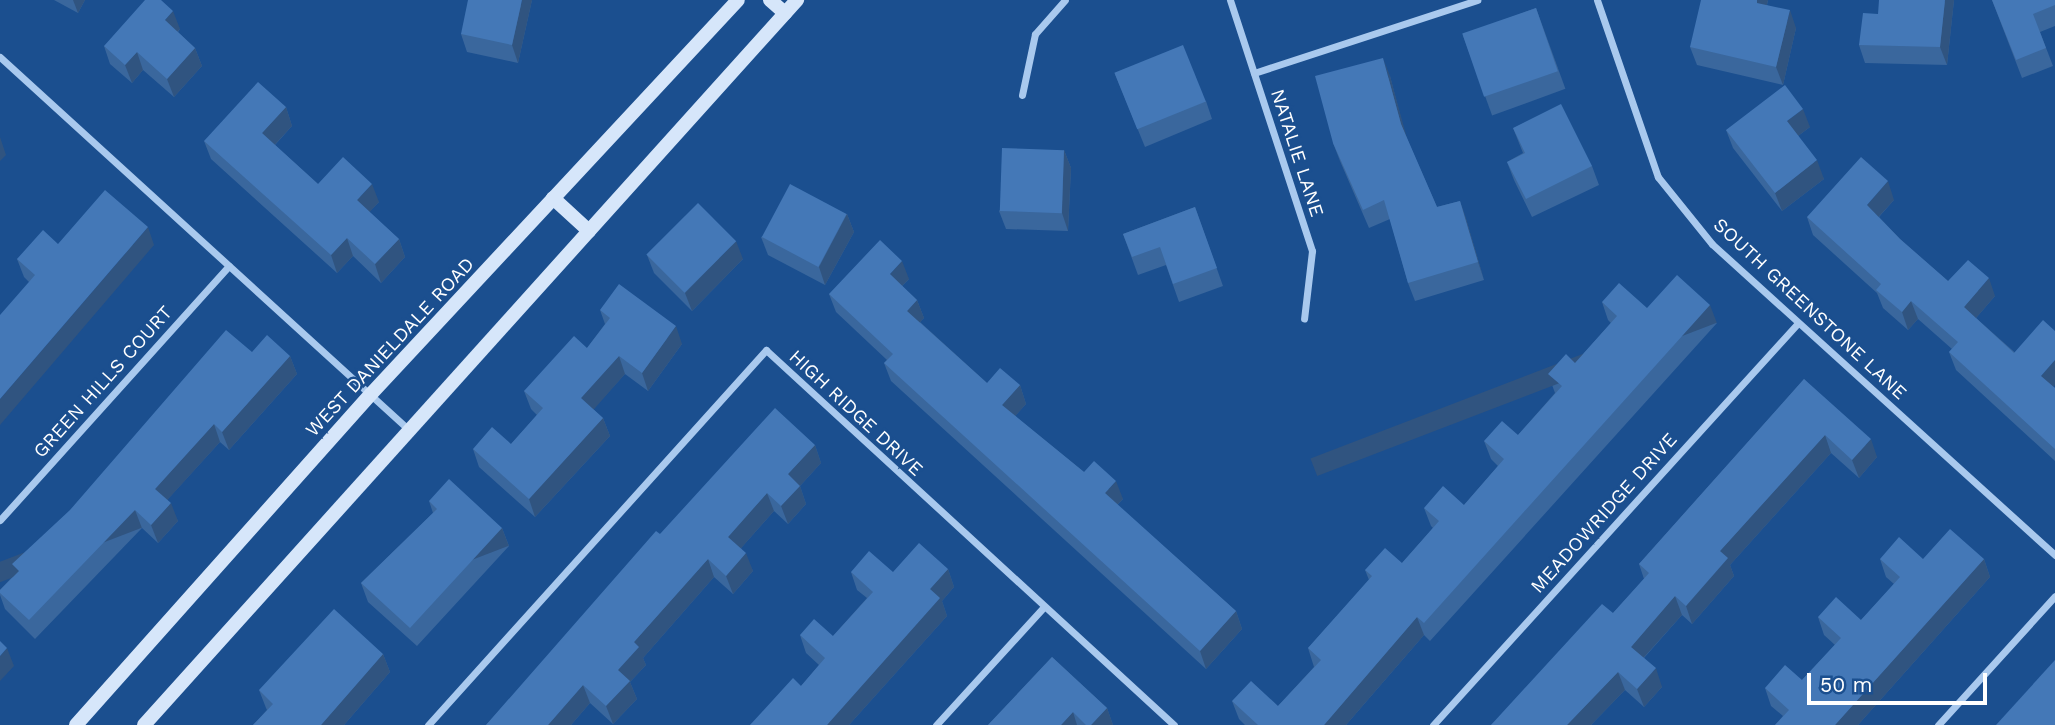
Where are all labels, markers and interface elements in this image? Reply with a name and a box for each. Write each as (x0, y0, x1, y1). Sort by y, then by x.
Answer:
street label: NATALIE LANE (1266, 86, 1328, 220)
street label: SOUTH GREENSTONE LANE (1709, 213, 1911, 405)
street label: WEST DANIELDALE ROAD (301, 253, 479, 441)
street label: GREEN HILLS COURT (29, 301, 177, 463)
street label: HIGH RIDGE DRIVE (784, 345, 928, 481)
street label: MEADOWRIDGE DRIVE (1526, 428, 1682, 598)
scale bar (1810, 658, 1990, 702)
text: 50 m (1820, 672, 1872, 697)

